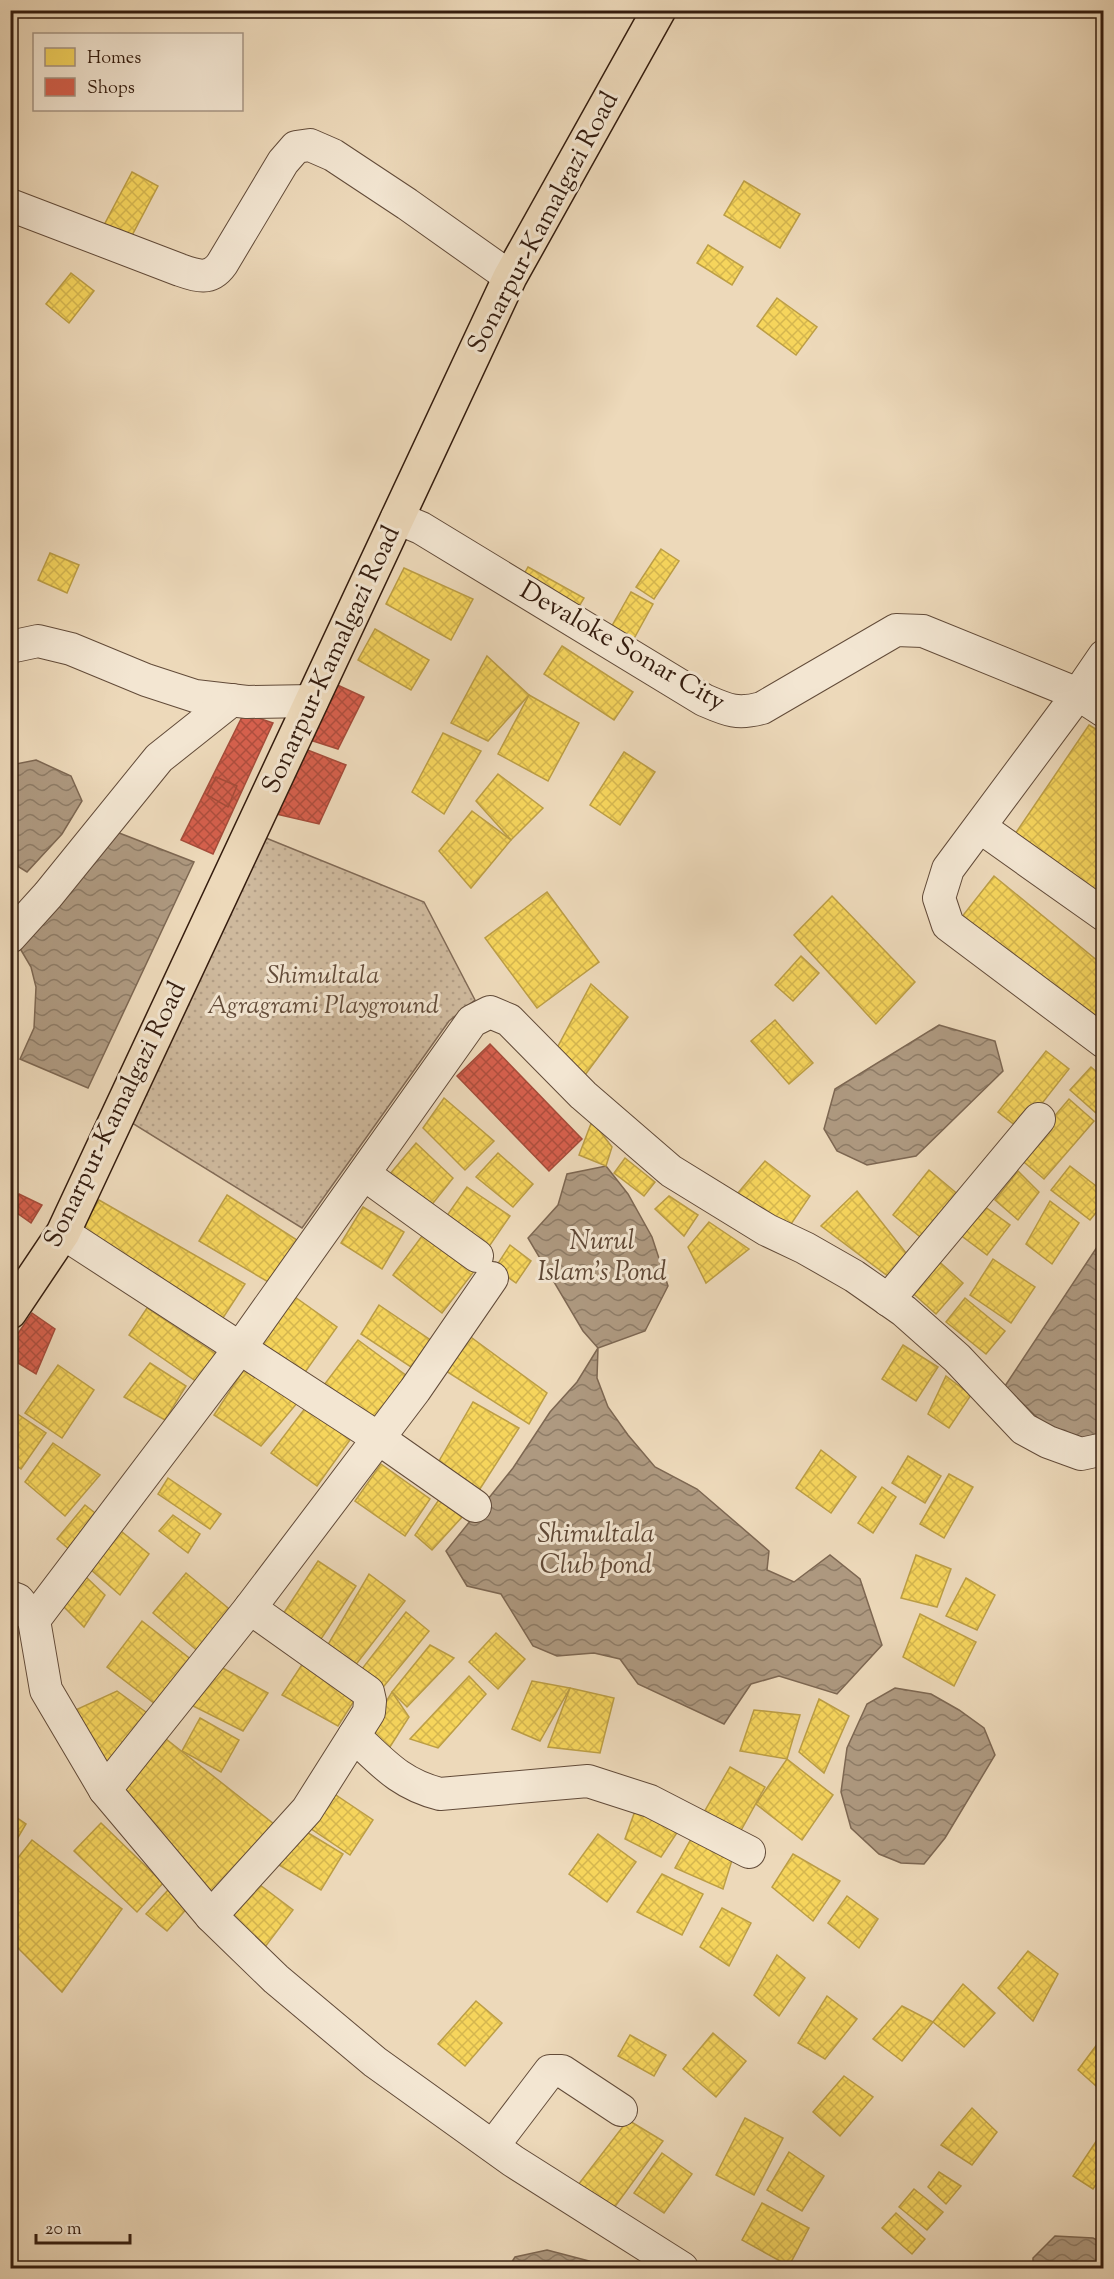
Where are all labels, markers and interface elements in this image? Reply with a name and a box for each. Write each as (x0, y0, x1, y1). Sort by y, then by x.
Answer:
legend (33, 33, 243, 111)
text: Homes (87, 46, 141, 72)
text: Shops (87, 76, 135, 102)
street label: Sonarpur-Kamalgazi Road (459, 85, 629, 360)
street label: Sonarpur-Kamalgazi Road (254, 520, 411, 800)
street label: Devaloke Sonar City (512, 573, 732, 721)
park label: Shimultala Agragrami Playground (207, 958, 439, 1025)
street label: Sonarpur-Kamalgazi Road (35, 976, 197, 1254)
water label: Nurul Islam's Pond (537, 1223, 667, 1293)
water label: Shimultala Club pond (537, 1516, 655, 1586)
scale bar (36, 2207, 130, 2245)
text: 20 m (45, 2217, 82, 2243)

